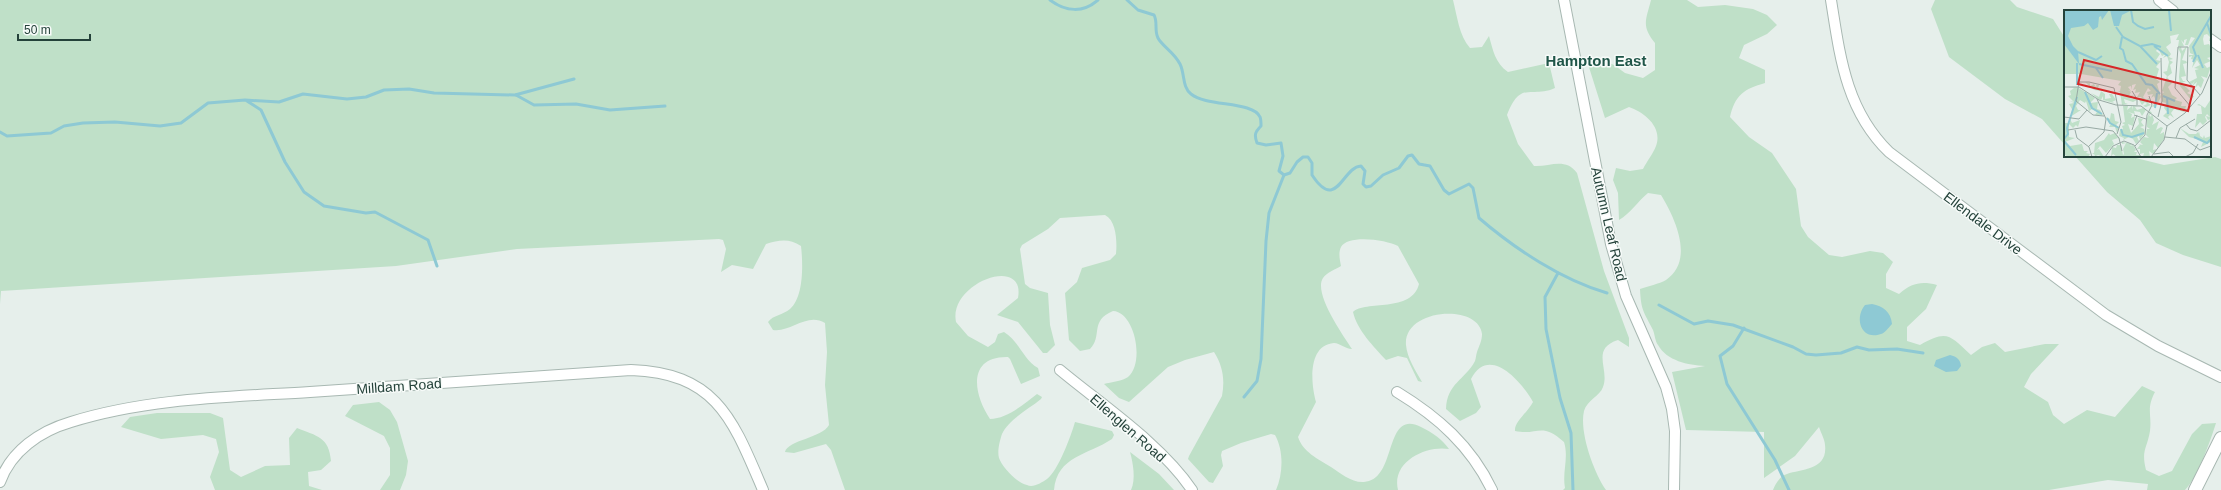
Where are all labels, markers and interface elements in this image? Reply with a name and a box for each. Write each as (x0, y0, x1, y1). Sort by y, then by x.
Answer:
inset map (2064, 10, 2211, 157)
scale bar (18, 16, 90, 42)
text: 50 m (24, 23, 51, 37)
district label: Hampton East (1546, 52, 1646, 69)
street label: Autumn Leaf Road (1588, 165, 1630, 283)
street label: Ellendale Drive (1941, 188, 2026, 258)
street label: Milldam Road (356, 375, 442, 397)
street label: Ellenglen Road (1087, 391, 1169, 465)

